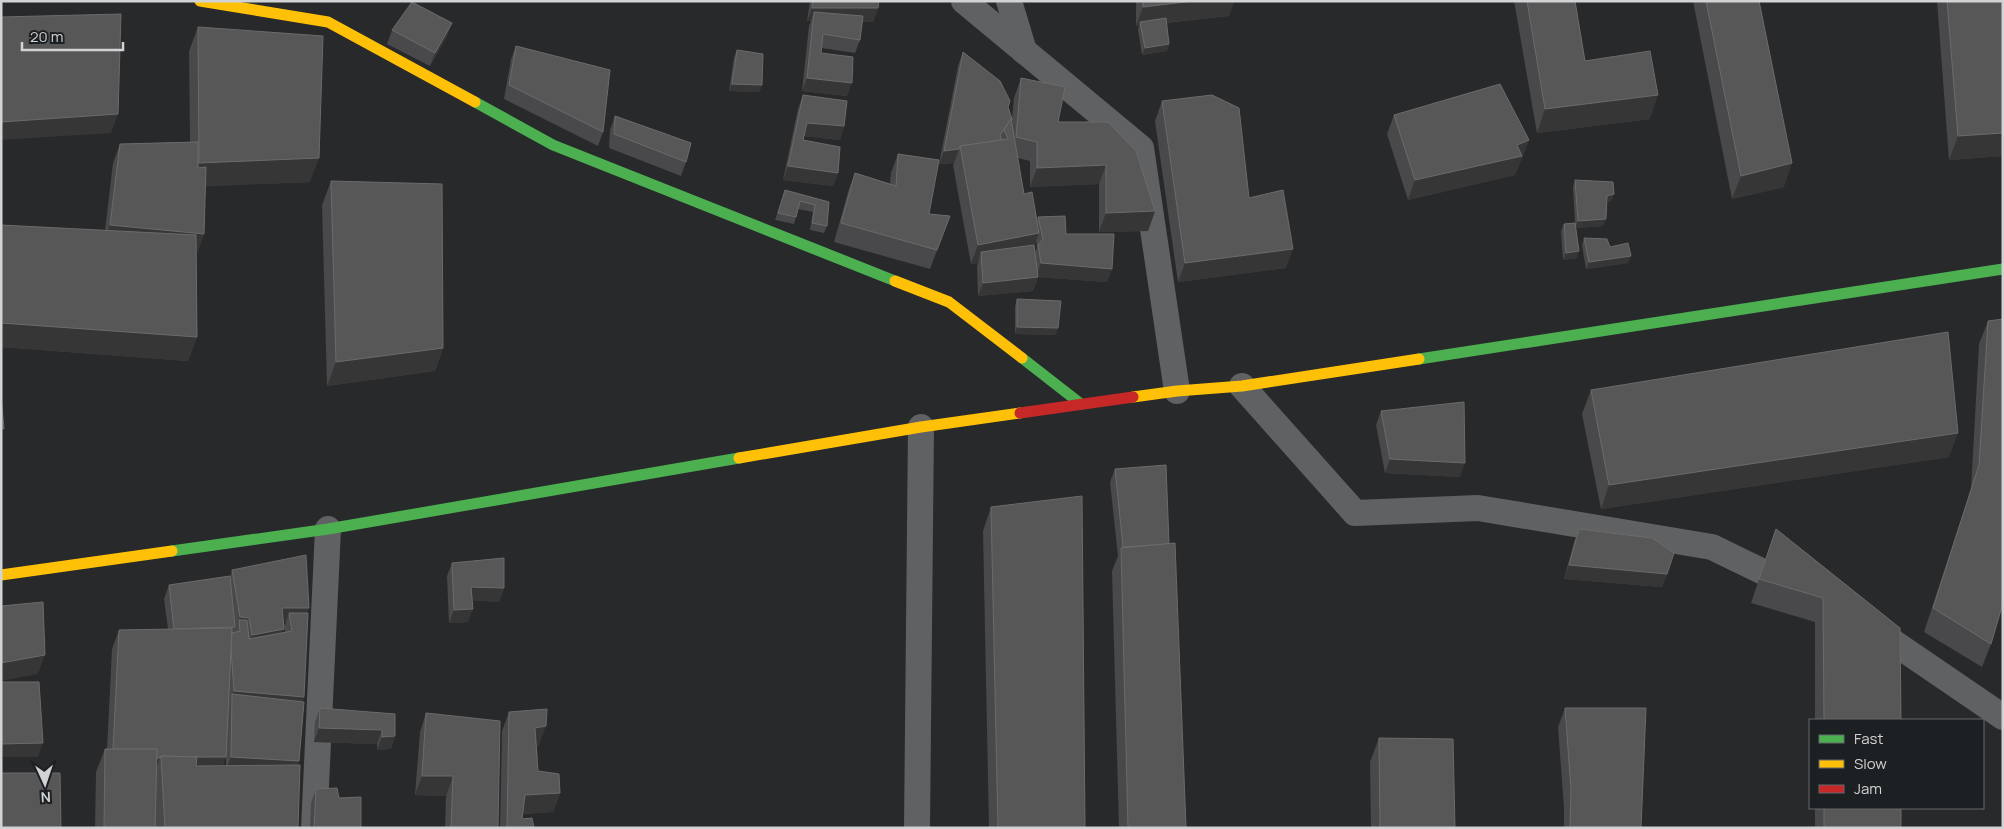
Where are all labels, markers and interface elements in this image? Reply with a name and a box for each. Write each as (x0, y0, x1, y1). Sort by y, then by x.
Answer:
scale bar (22, 20, 124, 52)
text: 20 m (30, 26, 63, 47)
legend (1809, 719, 1984, 809)
text: Fast (1854, 728, 1883, 749)
text: Slow (1854, 753, 1887, 774)
north arrow (20, 759, 70, 809)
text: Jam (1854, 778, 1882, 799)
text: N (40, 788, 51, 807)

